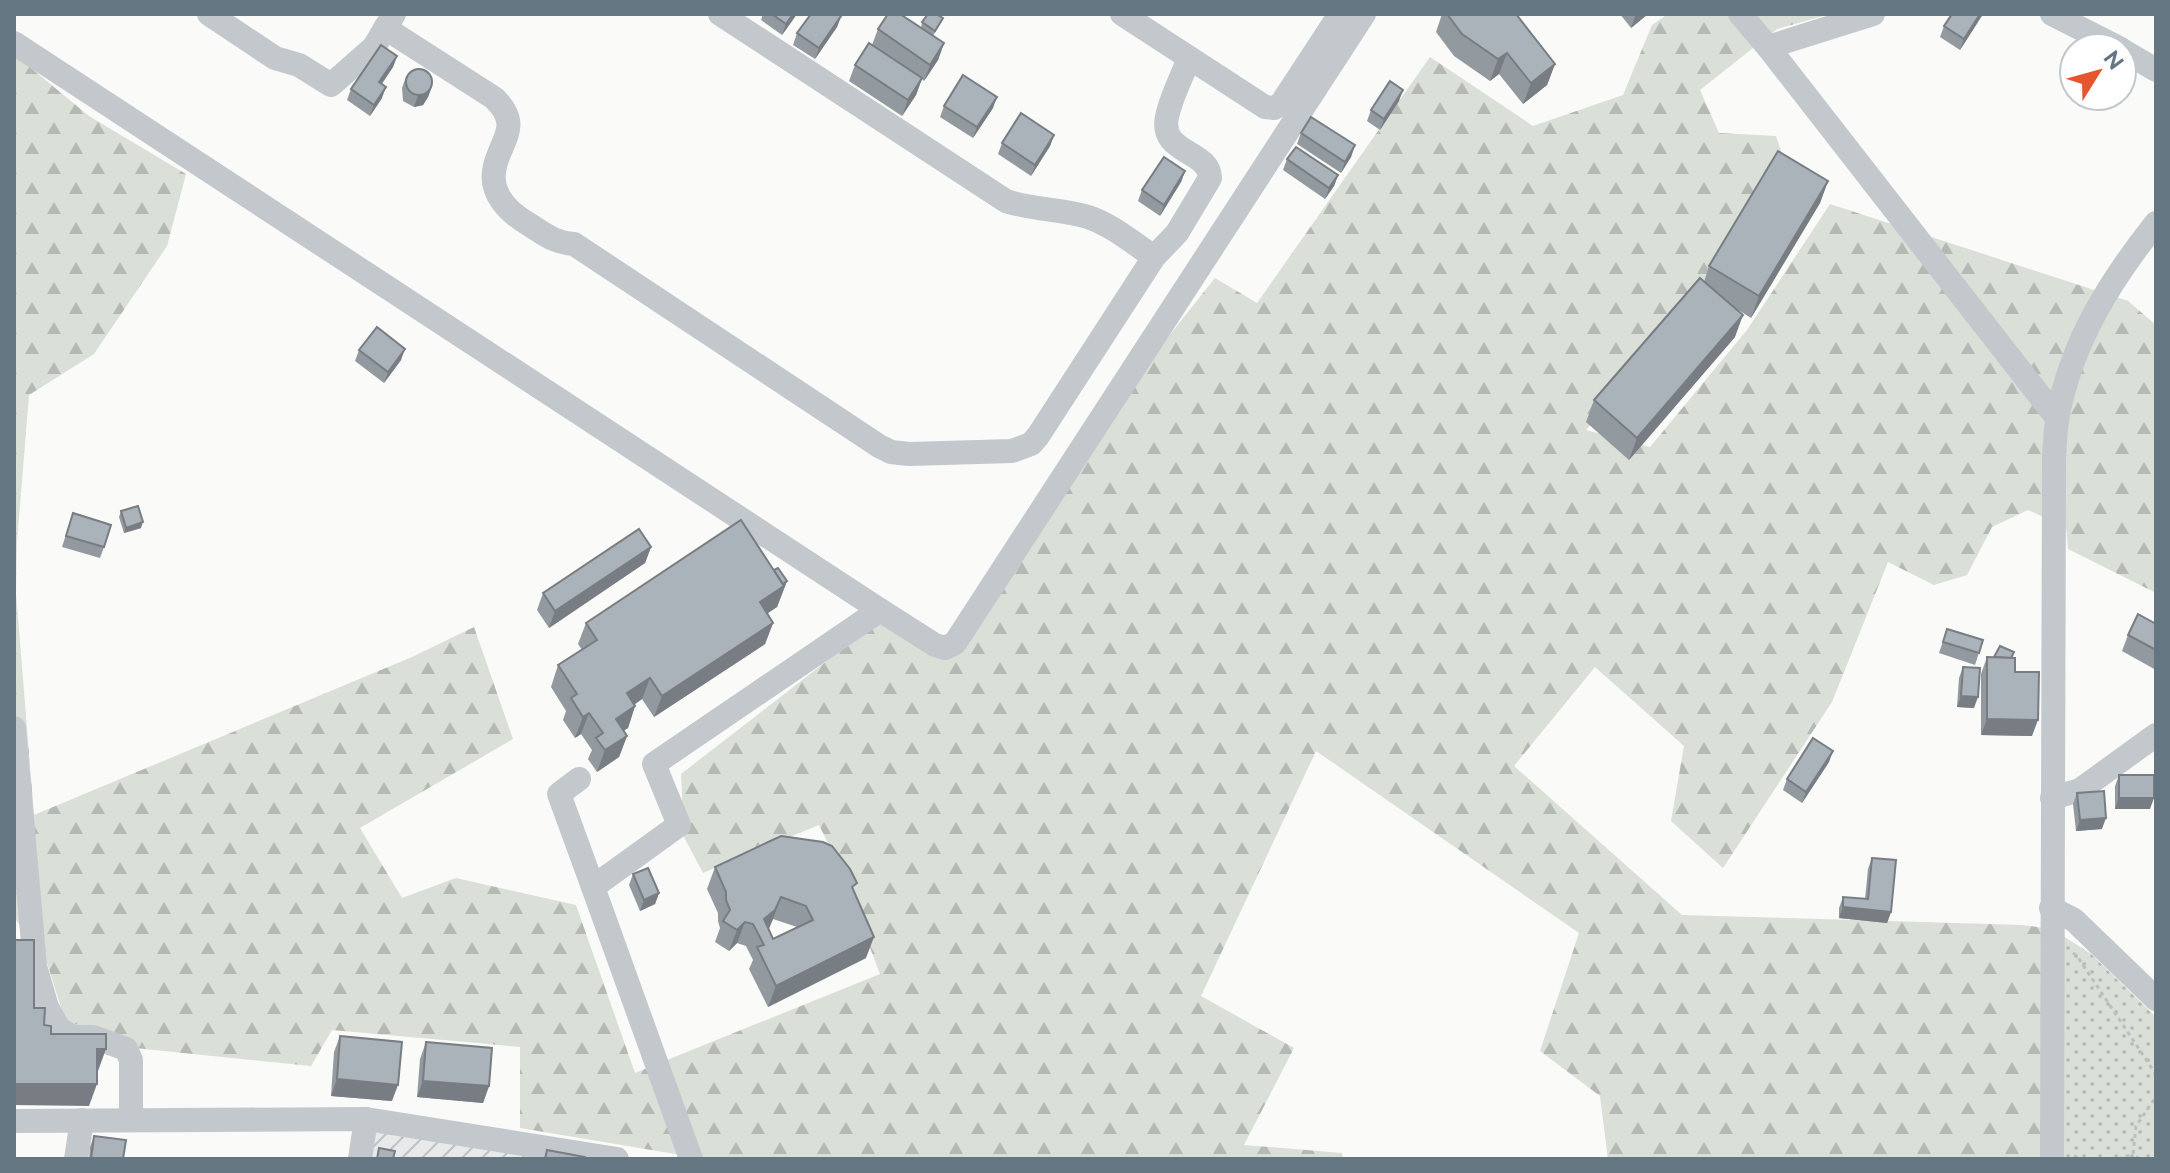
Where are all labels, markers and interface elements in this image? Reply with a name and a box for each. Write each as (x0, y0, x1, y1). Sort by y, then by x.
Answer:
north arrow (2058, 32, 2138, 112)
text: N (2099, 45, 2129, 74)

